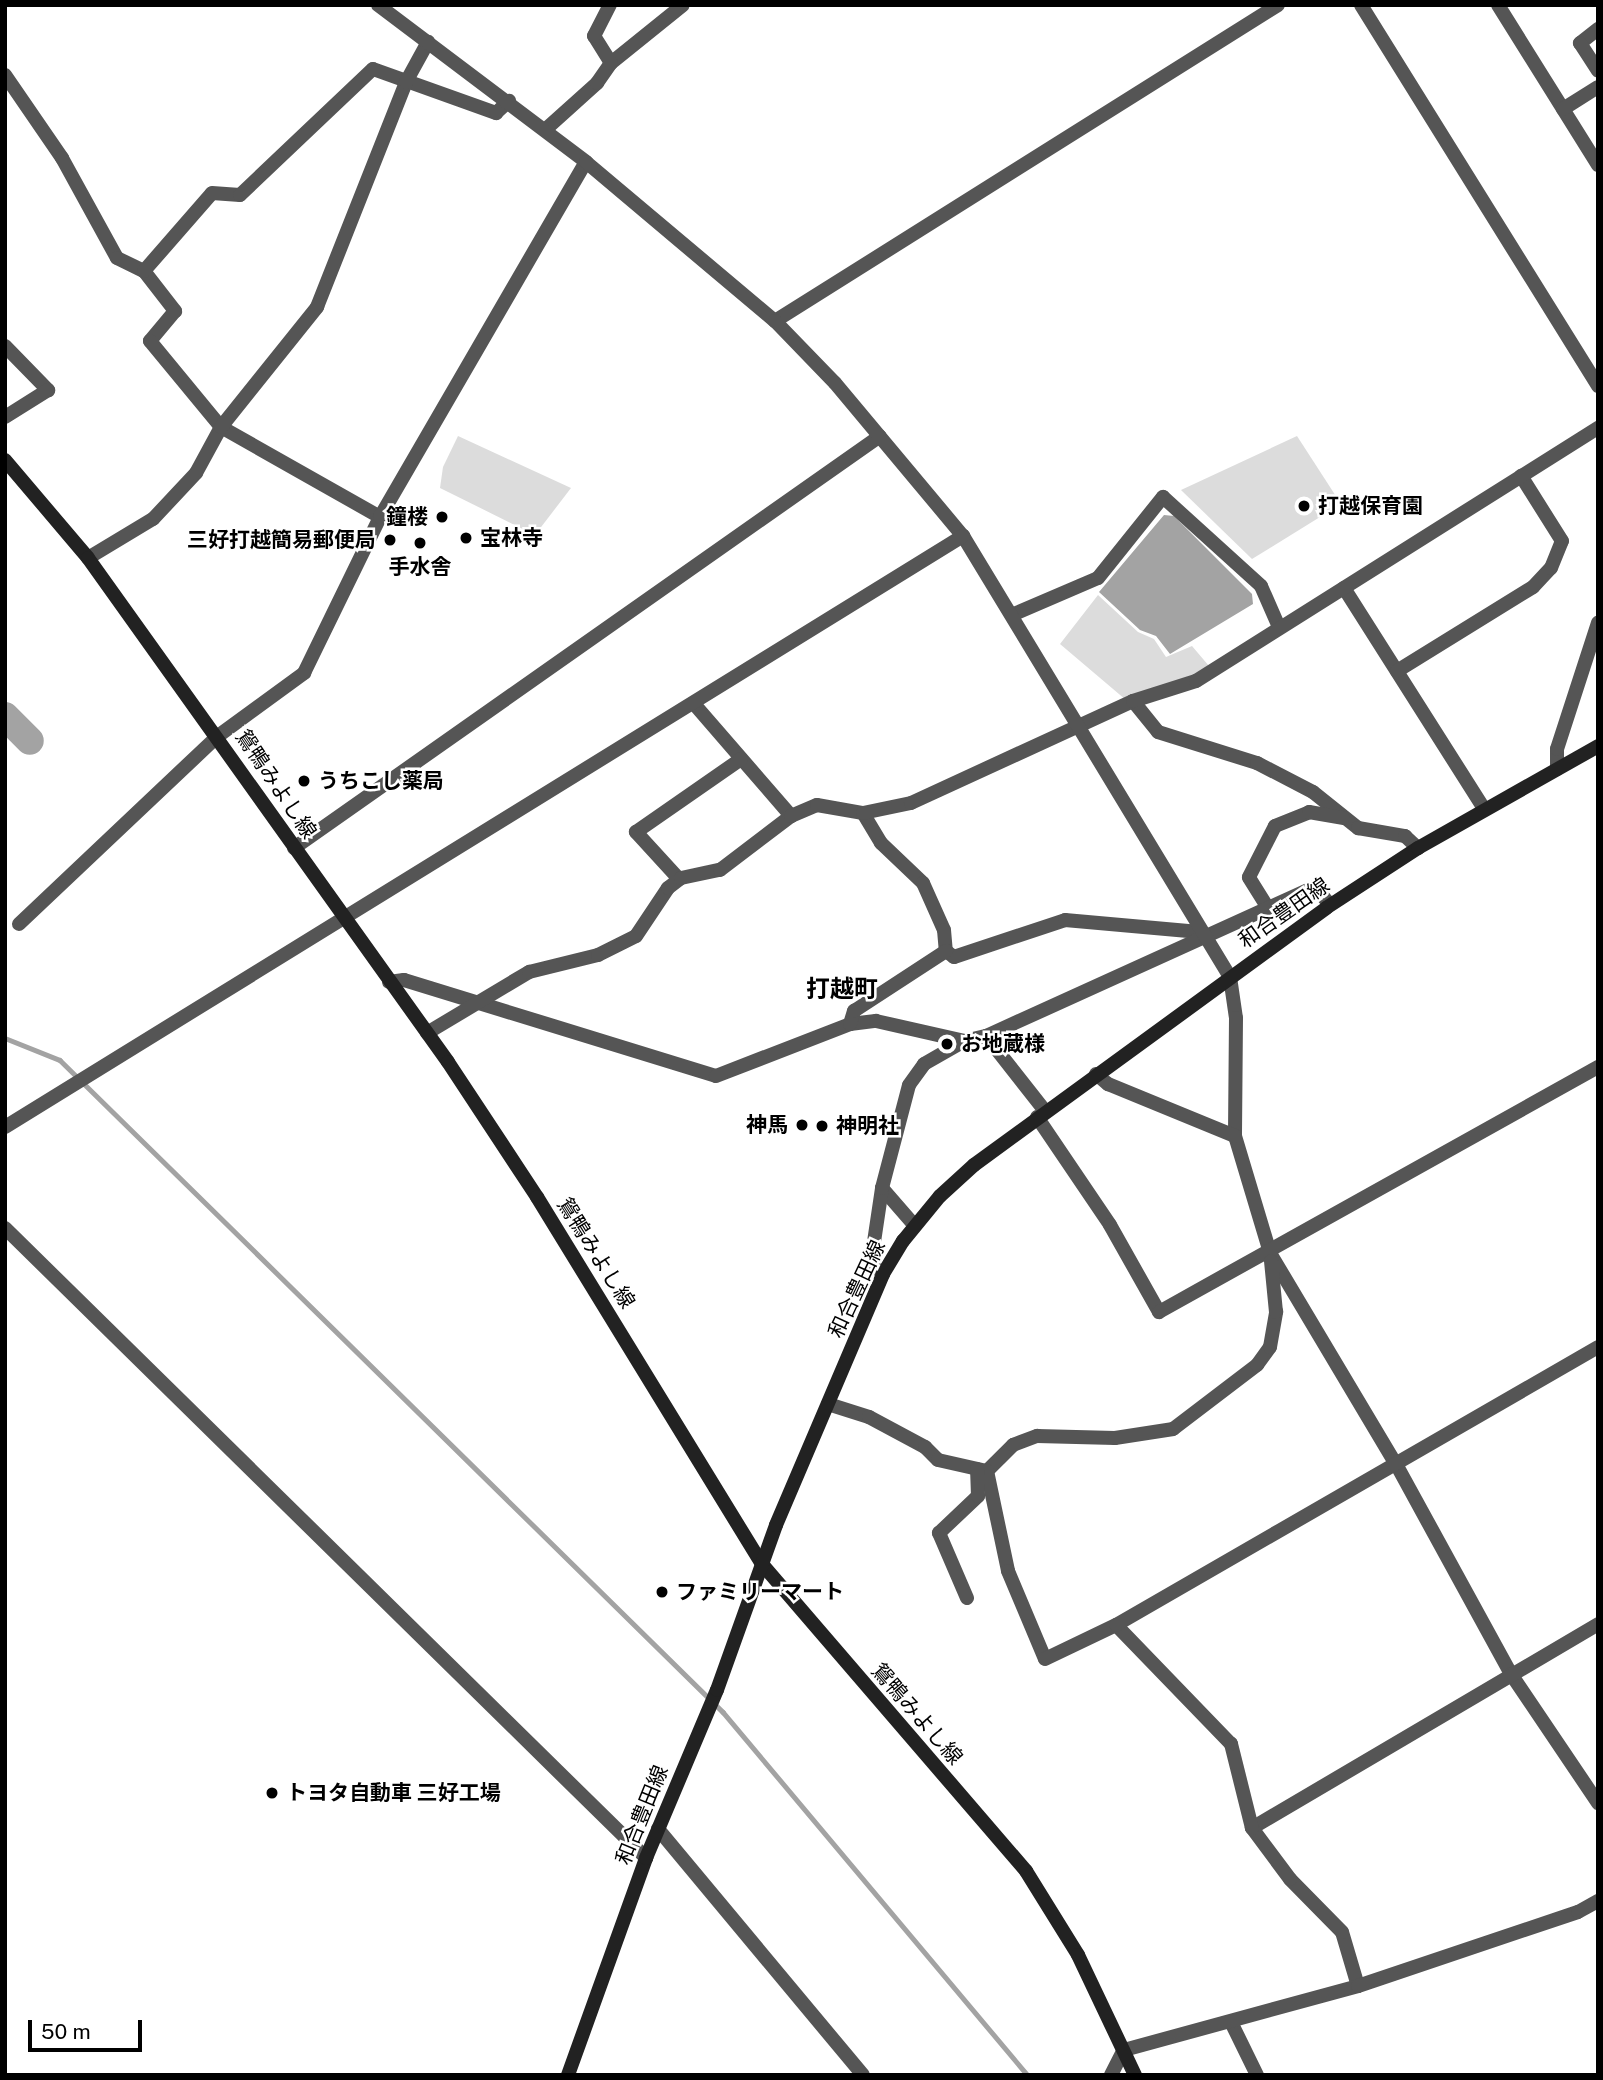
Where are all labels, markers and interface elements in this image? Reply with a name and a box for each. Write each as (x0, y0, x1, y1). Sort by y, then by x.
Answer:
place label: 打越保育園 (1318, 493, 1423, 519)
marker: 打越保育園 (1296, 498, 1312, 514)
place label: 鐘楼 (386, 504, 428, 530)
marker: 鐘楼 (434, 509, 450, 525)
place label: 宝林寺 (480, 525, 543, 551)
place label: 三好打越簡易郵便局 (187, 527, 376, 553)
marker: 宝林寺 (458, 530, 474, 546)
marker: 三好打越簡易郵便局 (382, 532, 398, 548)
marker: 手水舎 (412, 535, 428, 551)
place label: 手水舎 (389, 554, 451, 580)
street label: 鴛鴨みよし線 (230, 725, 322, 843)
place label: うちこし薬局 (318, 768, 444, 794)
marker: うちこし薬局 (296, 773, 312, 789)
street label: 和合豊田線 (1234, 873, 1334, 953)
district label: 打越町 (806, 975, 878, 1003)
place label: お地蔵様 (961, 1031, 1045, 1057)
marker: お地蔵様 (939, 1036, 955, 1052)
place label: 神馬 (746, 1112, 788, 1138)
place label: 神明社 (836, 1113, 899, 1139)
marker: 神馬 (794, 1117, 810, 1133)
marker: 神明社 (814, 1118, 830, 1134)
street label: 鴛鴨みよし線 (552, 1193, 640, 1313)
street label: 和合豊田線 (823, 1236, 891, 1342)
place label: ファミリーマート (676, 1579, 844, 1605)
marker: ファミリーマート (654, 1584, 670, 1600)
street label: 鴛鴨みよし線 (866, 1658, 968, 1770)
street label: 和合豊田線 (611, 1762, 673, 1868)
place label: トヨタ自動車 三好工場 (286, 1780, 501, 1806)
marker: トヨタ自動車 三好工場 (264, 1785, 280, 1801)
scale bar (32, 2007, 145, 2050)
text: 50 m (41, 2019, 91, 2044)

